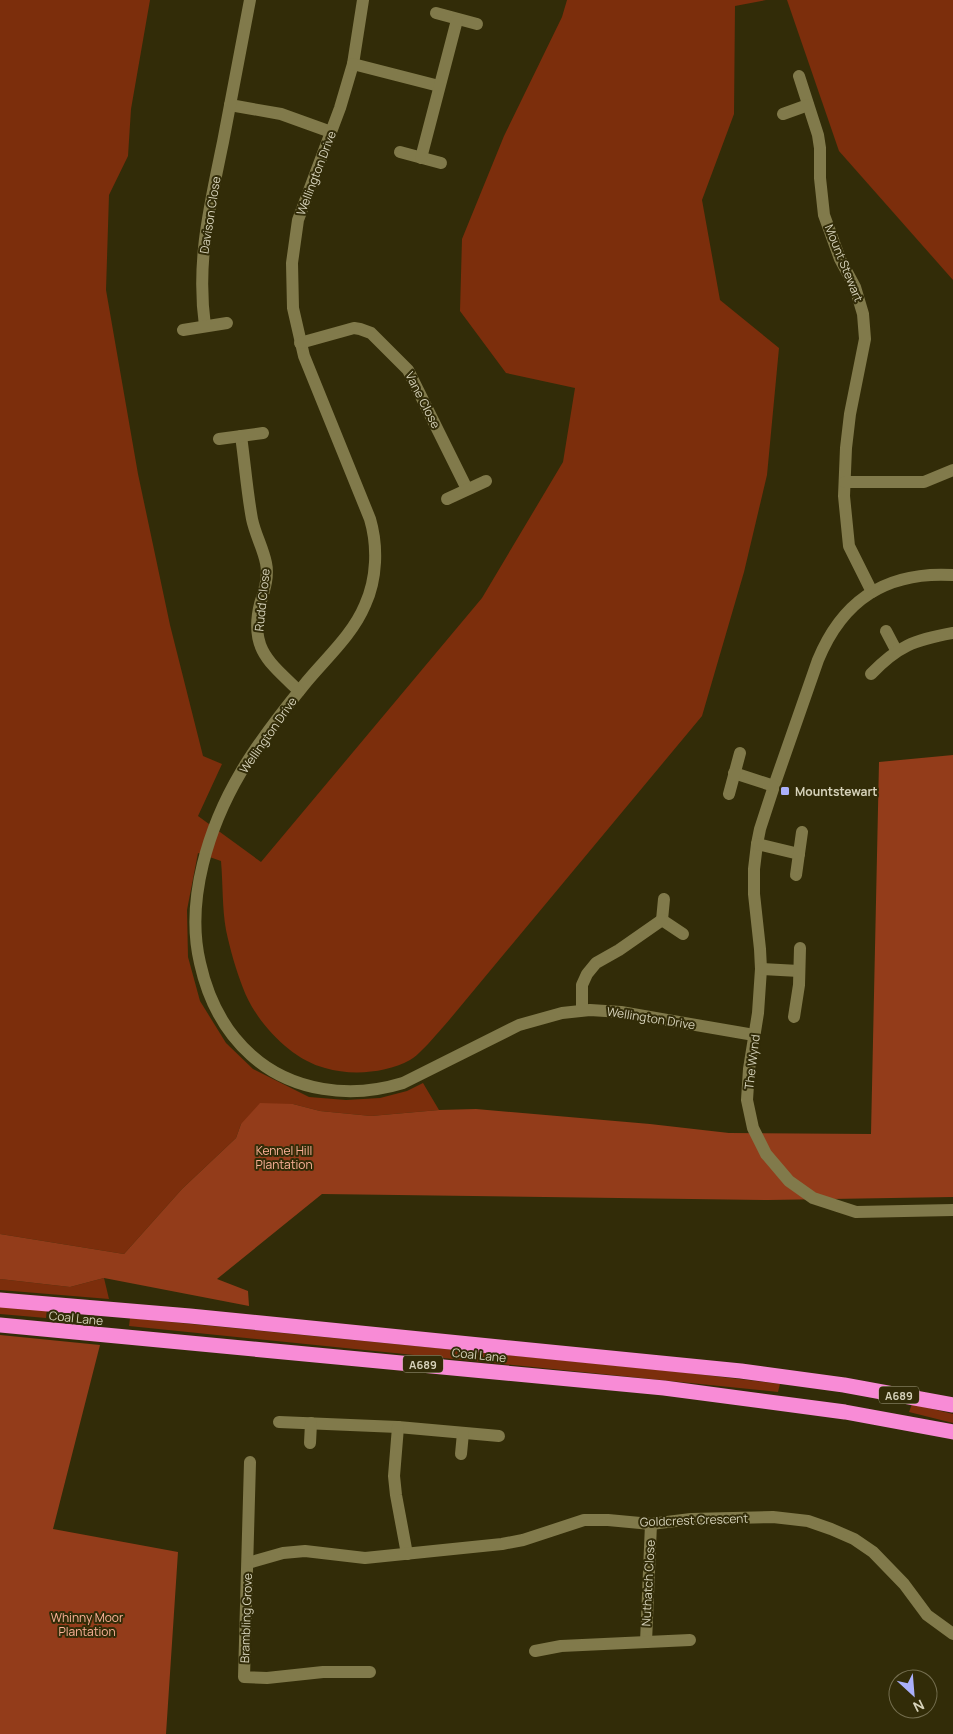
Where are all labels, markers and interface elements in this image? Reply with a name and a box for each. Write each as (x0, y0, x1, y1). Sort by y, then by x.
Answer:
street label: Wellington Drive (292, 128, 340, 218)
street label: Davison Close (195, 175, 225, 255)
street label: Mount Stewart (821, 222, 867, 304)
street label: Vane Close (401, 369, 445, 431)
street label: Rudd Close (250, 568, 274, 632)
street label: Wellington Drive (235, 693, 301, 777)
place label: Mountstewart (795, 783, 877, 800)
marker: Mountstewart (779, 785, 791, 797)
street label: Wellington Drive (606, 1003, 696, 1033)
street label: The Wynd (740, 1033, 764, 1091)
park label: Kennel Hill Plantation (255, 1142, 313, 1173)
street label: Coal Lane (48, 1307, 104, 1329)
street label: Coal Lane (451, 1344, 507, 1366)
road number: A689 (403, 1356, 443, 1372)
road number: A689 (879, 1386, 919, 1404)
street label: Goldcrest Crescent (640, 1510, 749, 1530)
street label: Nuthatch Close (637, 1539, 659, 1627)
street label: Brambling Grove (236, 1573, 256, 1663)
park label: Whinny Moor Plantation (51, 1609, 124, 1640)
north arrow (888, 1669, 938, 1719)
text: N (910, 1695, 928, 1717)

